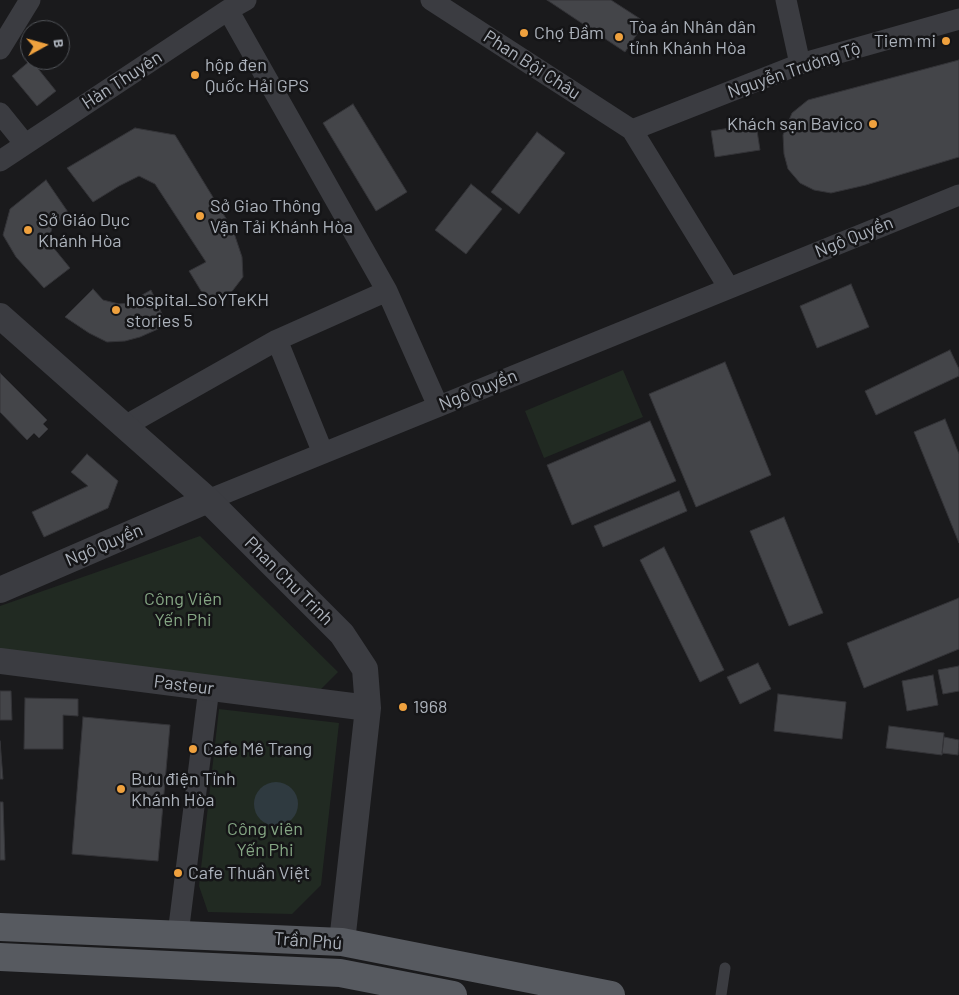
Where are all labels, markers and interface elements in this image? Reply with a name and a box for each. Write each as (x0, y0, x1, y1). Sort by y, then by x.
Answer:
place label: Tòa án Nhân dân tỉnh Khánh Hòa (629, 16, 756, 58)
north arrow (20, 20, 70, 70)
place label: Chợ Đầm (534, 22, 604, 44)
street label: Phan Bội Châu (479, 26, 585, 104)
marker: Chợ Đầm (518, 27, 530, 39)
place label: Tiem mi (874, 30, 936, 52)
marker: Tòa án Nhân dân tỉnh Khánh Hòa (613, 31, 625, 43)
marker: Tiem mi (940, 35, 952, 47)
street label: Nguyễn Trường Tộ (725, 37, 863, 103)
text: B (50, 38, 68, 49)
street label: Hàn Thuyên (78, 46, 166, 114)
place label: hộp đen Quốc Hải GPS (205, 54, 309, 96)
marker: hộp đen Quốc Hải GPS (189, 69, 201, 81)
place label: Khách sạn Bavico (727, 113, 863, 135)
marker: Khách sạn Bavico (867, 118, 879, 130)
place label: Sở Giao Thông Vận Tải Khánh Hòa (210, 195, 353, 238)
place label: Sở Giáo Dục Khánh Hòa (38, 209, 130, 252)
marker: Sở Giao Thông Vận Tải Khánh Hòa (194, 210, 206, 222)
street label: Ngô Quyền (812, 212, 896, 262)
marker: Sở Giáo Dục Khánh Hòa (22, 224, 34, 236)
place label: hospital_SoYTeKH stories 5 (126, 289, 269, 332)
marker: hospital_SoYTeKH stories 5 (110, 304, 122, 316)
street label: Ngô Quyền (436, 365, 520, 415)
street label: Ngô Quyền (62, 519, 146, 571)
street label: Phan Chu Trinh (240, 532, 338, 630)
park label: Công Viên Yến Phi (144, 588, 222, 630)
street label: Pasteur (153, 671, 215, 699)
place label: 1968 (413, 696, 447, 718)
marker: 1968 (397, 701, 409, 713)
place label: Cafe Mê Trang (203, 738, 312, 760)
marker: Cafe Mê Trang (187, 743, 199, 755)
place label: Bưu điện Tỉnh Khánh Hòa (131, 768, 236, 811)
marker: Bưu điện Tỉnh Khánh Hòa (115, 783, 127, 795)
park label: Công viên Yến Phi (227, 818, 303, 861)
place label: Cafe Thuần Việt (188, 862, 310, 884)
marker: Cafe Thuần Việt (172, 867, 184, 879)
street label: Trần Phú (273, 928, 343, 954)

